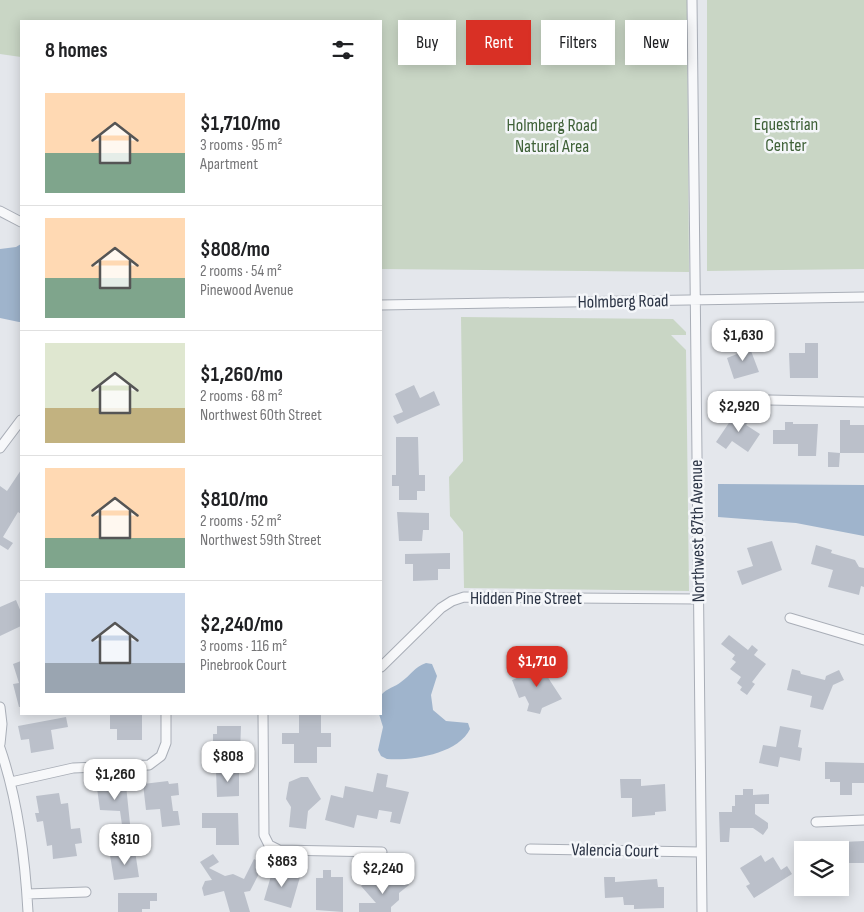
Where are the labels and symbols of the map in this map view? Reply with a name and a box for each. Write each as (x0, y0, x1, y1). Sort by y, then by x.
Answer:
park label: Equestrian Center (754, 114, 818, 156)
park label: Holmberg Road Natural Area (507, 115, 597, 157)
street label: Holmberg Road (577, 290, 669, 313)
pin: $1,630 (702, 320, 784, 362)
pin: $2,920 (698, 390, 780, 433)
street label: Northwest 87th Avenue (686, 460, 709, 602)
street label: Hidden Pine Street (470, 588, 583, 609)
pin: $1,710 (496, 646, 578, 688)
pin: $808 (198, 740, 258, 783)
pin: $1,260 (74, 758, 156, 801)
pin: $810 (95, 824, 155, 866)
street label: Valencia Court (571, 839, 659, 862)
pin: $863 (252, 846, 312, 888)
pin: $2,240 (342, 852, 424, 895)

